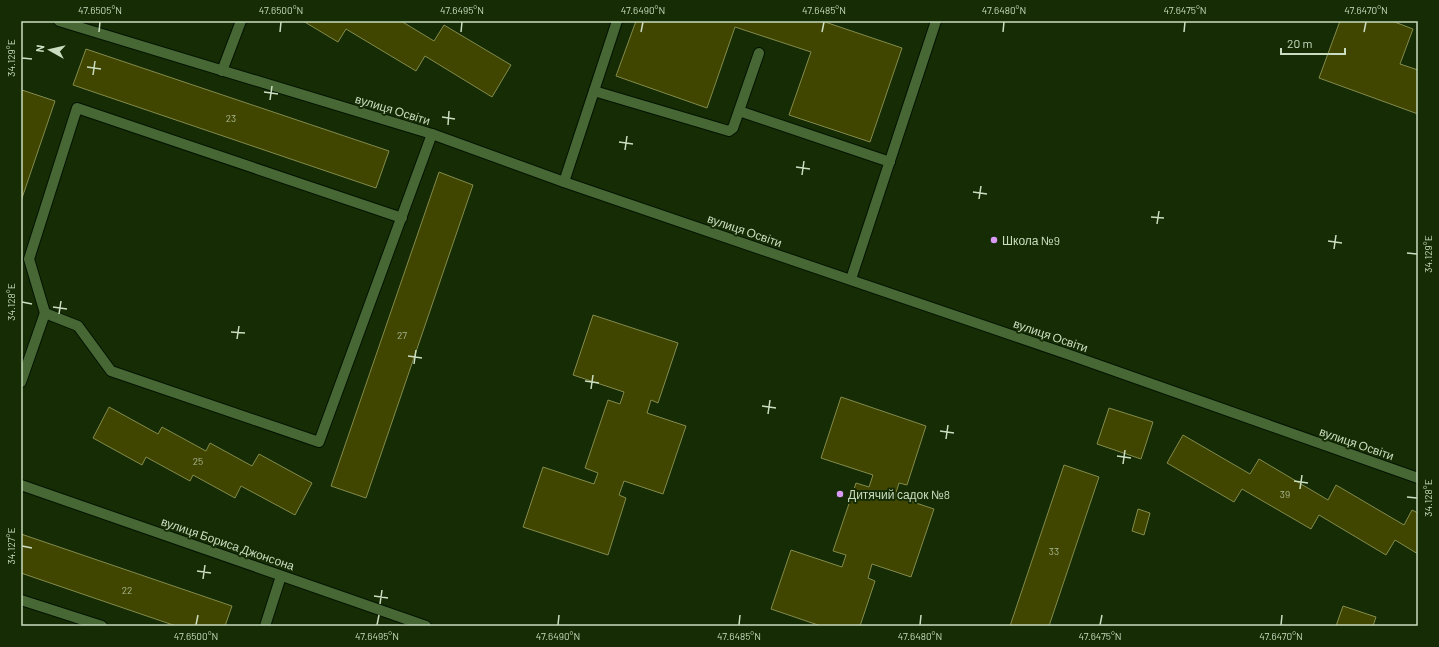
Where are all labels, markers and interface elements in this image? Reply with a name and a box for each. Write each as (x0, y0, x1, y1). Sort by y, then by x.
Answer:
text: 47.6505°N (78, 4, 122, 16)
text: 47.6500°N (259, 4, 303, 16)
text: 47.6495°N (440, 4, 484, 16)
text: 47.6490°N (621, 4, 665, 16)
text: 47.6485°N (802, 4, 846, 16)
text: 47.6480°N (982, 4, 1026, 16)
text: 47.6475°N (1163, 4, 1207, 16)
text: 47.6470°N (1344, 4, 1388, 16)
north arrow (30, 30, 70, 70)
scale bar (1281, 30, 1345, 56)
text: 20 m (1287, 36, 1313, 50)
text: 34.129°E (5, 39, 17, 77)
text: N (33, 44, 47, 53)
street label: вулиця Освіти (353, 91, 432, 128)
house number: 23 (226, 112, 236, 124)
street label: вулиця Освіти (706, 211, 784, 250)
place label: Школа №9 (1002, 233, 1060, 247)
marker: Школа №9 (989, 235, 999, 245)
text: 34.129°E (1422, 235, 1434, 273)
text: 34.128°E (5, 283, 17, 321)
street label: вулиця Освіти (1012, 316, 1090, 355)
house number: 27 (397, 329, 407, 341)
street label: вулиця Освіти (1318, 424, 1396, 463)
house number: 25 (193, 455, 203, 467)
text: 34.128°E (1422, 479, 1434, 517)
place label: Дитячий садок №8 (848, 487, 950, 502)
house number: 39 (1280, 488, 1290, 500)
marker: Дитячий садок №8 (835, 489, 845, 499)
street label: вулиця Бориса Джонсона (159, 514, 297, 573)
text: 34.127°E (5, 528, 17, 564)
house number: 33 (1049, 545, 1059, 557)
house number: 22 (122, 584, 132, 596)
text: 47.6500°N (174, 630, 218, 642)
text: 47.6495°N (355, 630, 399, 642)
text: 47.6490°N (536, 630, 580, 642)
text: 47.6485°N (717, 630, 761, 642)
text: 47.6480°N (898, 630, 942, 642)
text: 47.6475°N (1078, 630, 1122, 642)
text: 47.6470°N (1259, 630, 1303, 642)

